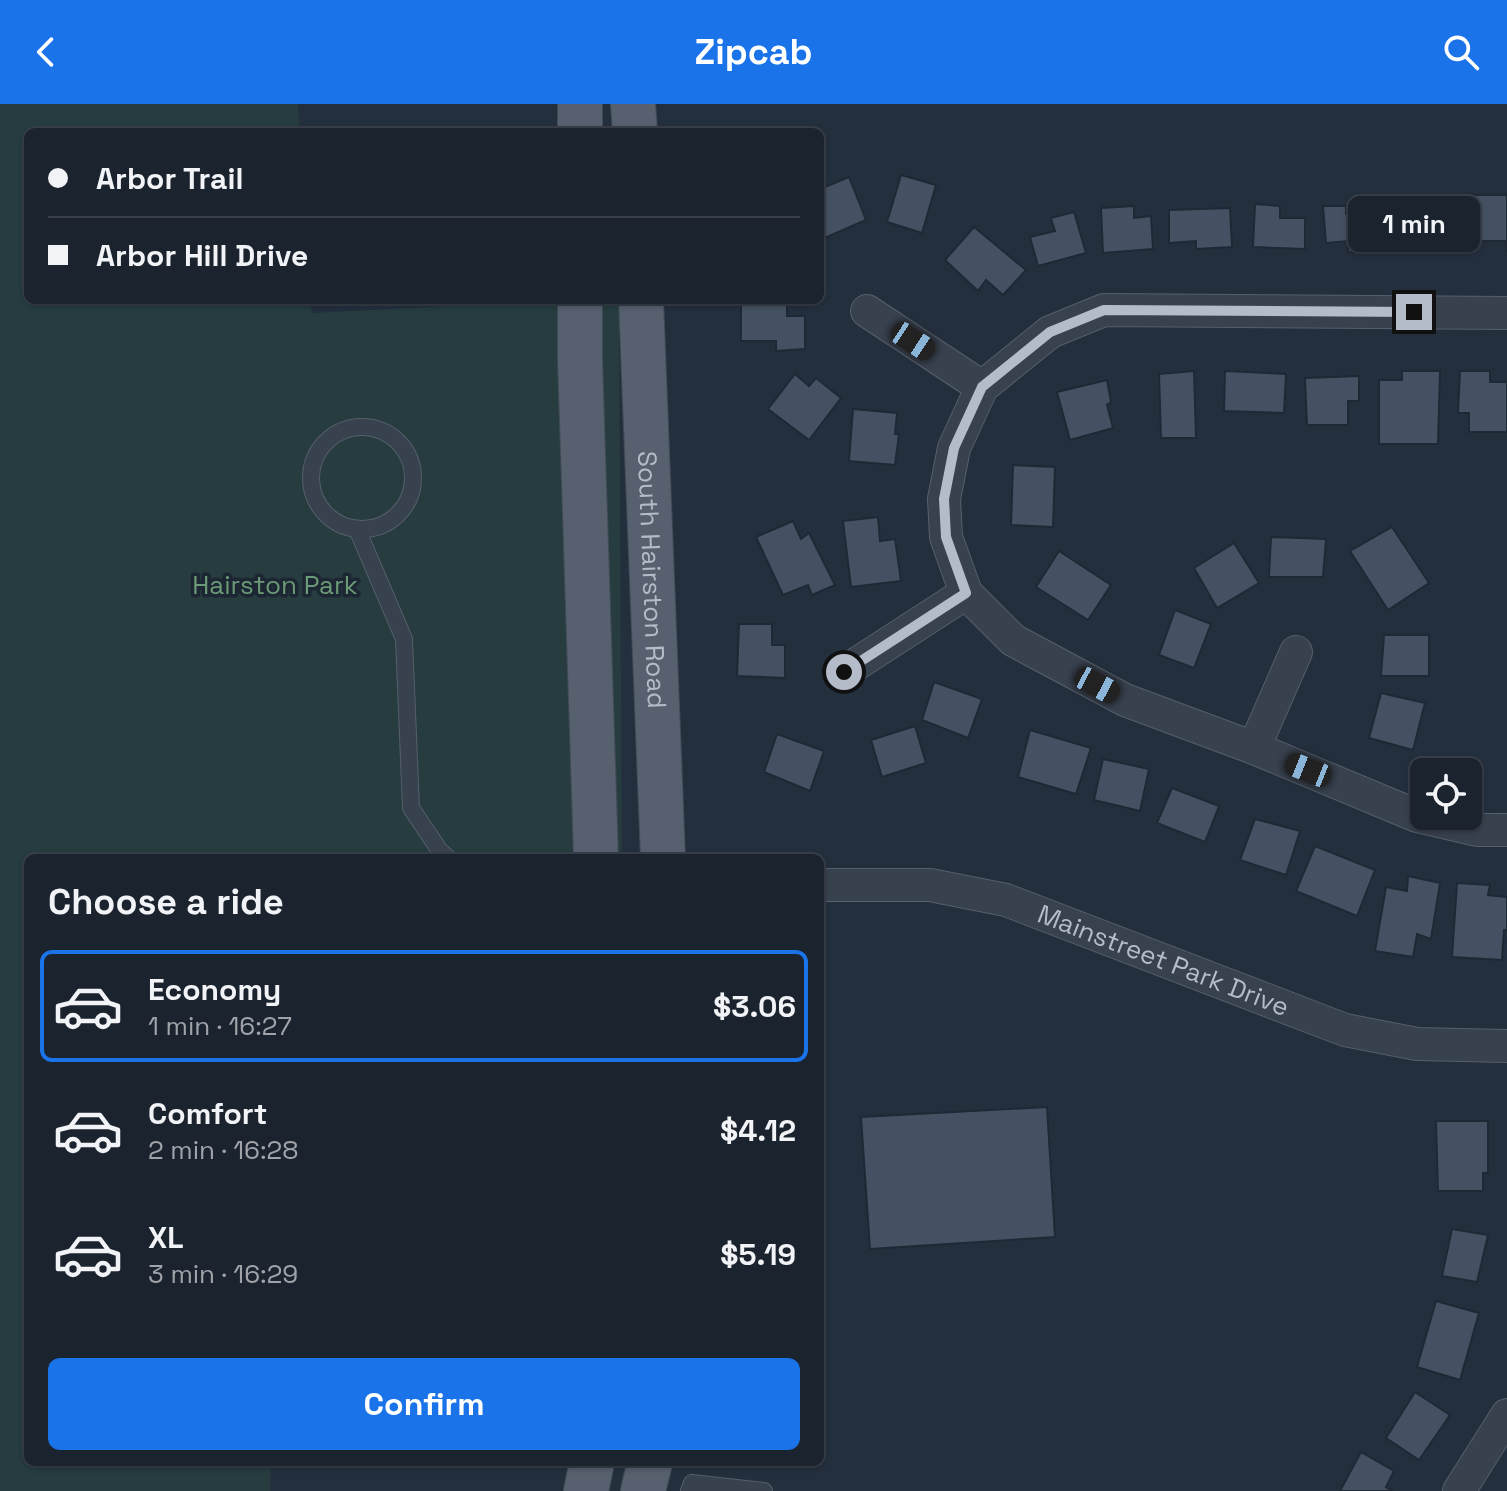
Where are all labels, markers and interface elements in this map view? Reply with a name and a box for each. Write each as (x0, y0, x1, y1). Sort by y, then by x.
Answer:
text: Zipcab (694, 29, 813, 75)
icon: back (24, 30, 68, 74)
icon: search (1439, 30, 1483, 74)
text: Arbor Trail (96, 159, 243, 198)
callout: 1 min (1348, 196, 1480, 252)
text: 1 min (1382, 207, 1446, 241)
text: Arbor Hill Drive (96, 236, 308, 275)
route end (1396, 294, 1432, 330)
car (886, 318, 940, 364)
street label: South Hairston Road (630, 450, 674, 709)
park label: Hairston Park (192, 568, 358, 602)
route start (826, 654, 862, 690)
car (1070, 663, 1124, 707)
car (1281, 750, 1335, 790)
map controls (1410, 758, 1482, 830)
button: locate (1410, 758, 1482, 830)
text: Choose a ride (48, 879, 284, 925)
street label: Mainstreet Park Drive (1033, 897, 1294, 1024)
icon: car (52, 970, 124, 1042)
text: Economy (148, 970, 281, 1009)
text: $3.06 (713, 987, 796, 1026)
text: 1 min · 16:27 (148, 1009, 292, 1043)
icon: car (52, 1094, 124, 1166)
text: Comfort (148, 1094, 267, 1133)
text: $4.12 (720, 1111, 796, 1150)
text: 2 min · 16:28 (148, 1133, 299, 1167)
icon: car (52, 1218, 124, 1290)
text: XL (148, 1218, 184, 1257)
text: $5.19 (720, 1235, 796, 1274)
text: 3 min · 16:29 (148, 1257, 298, 1291)
button: Confirm (48, 1358, 800, 1450)

